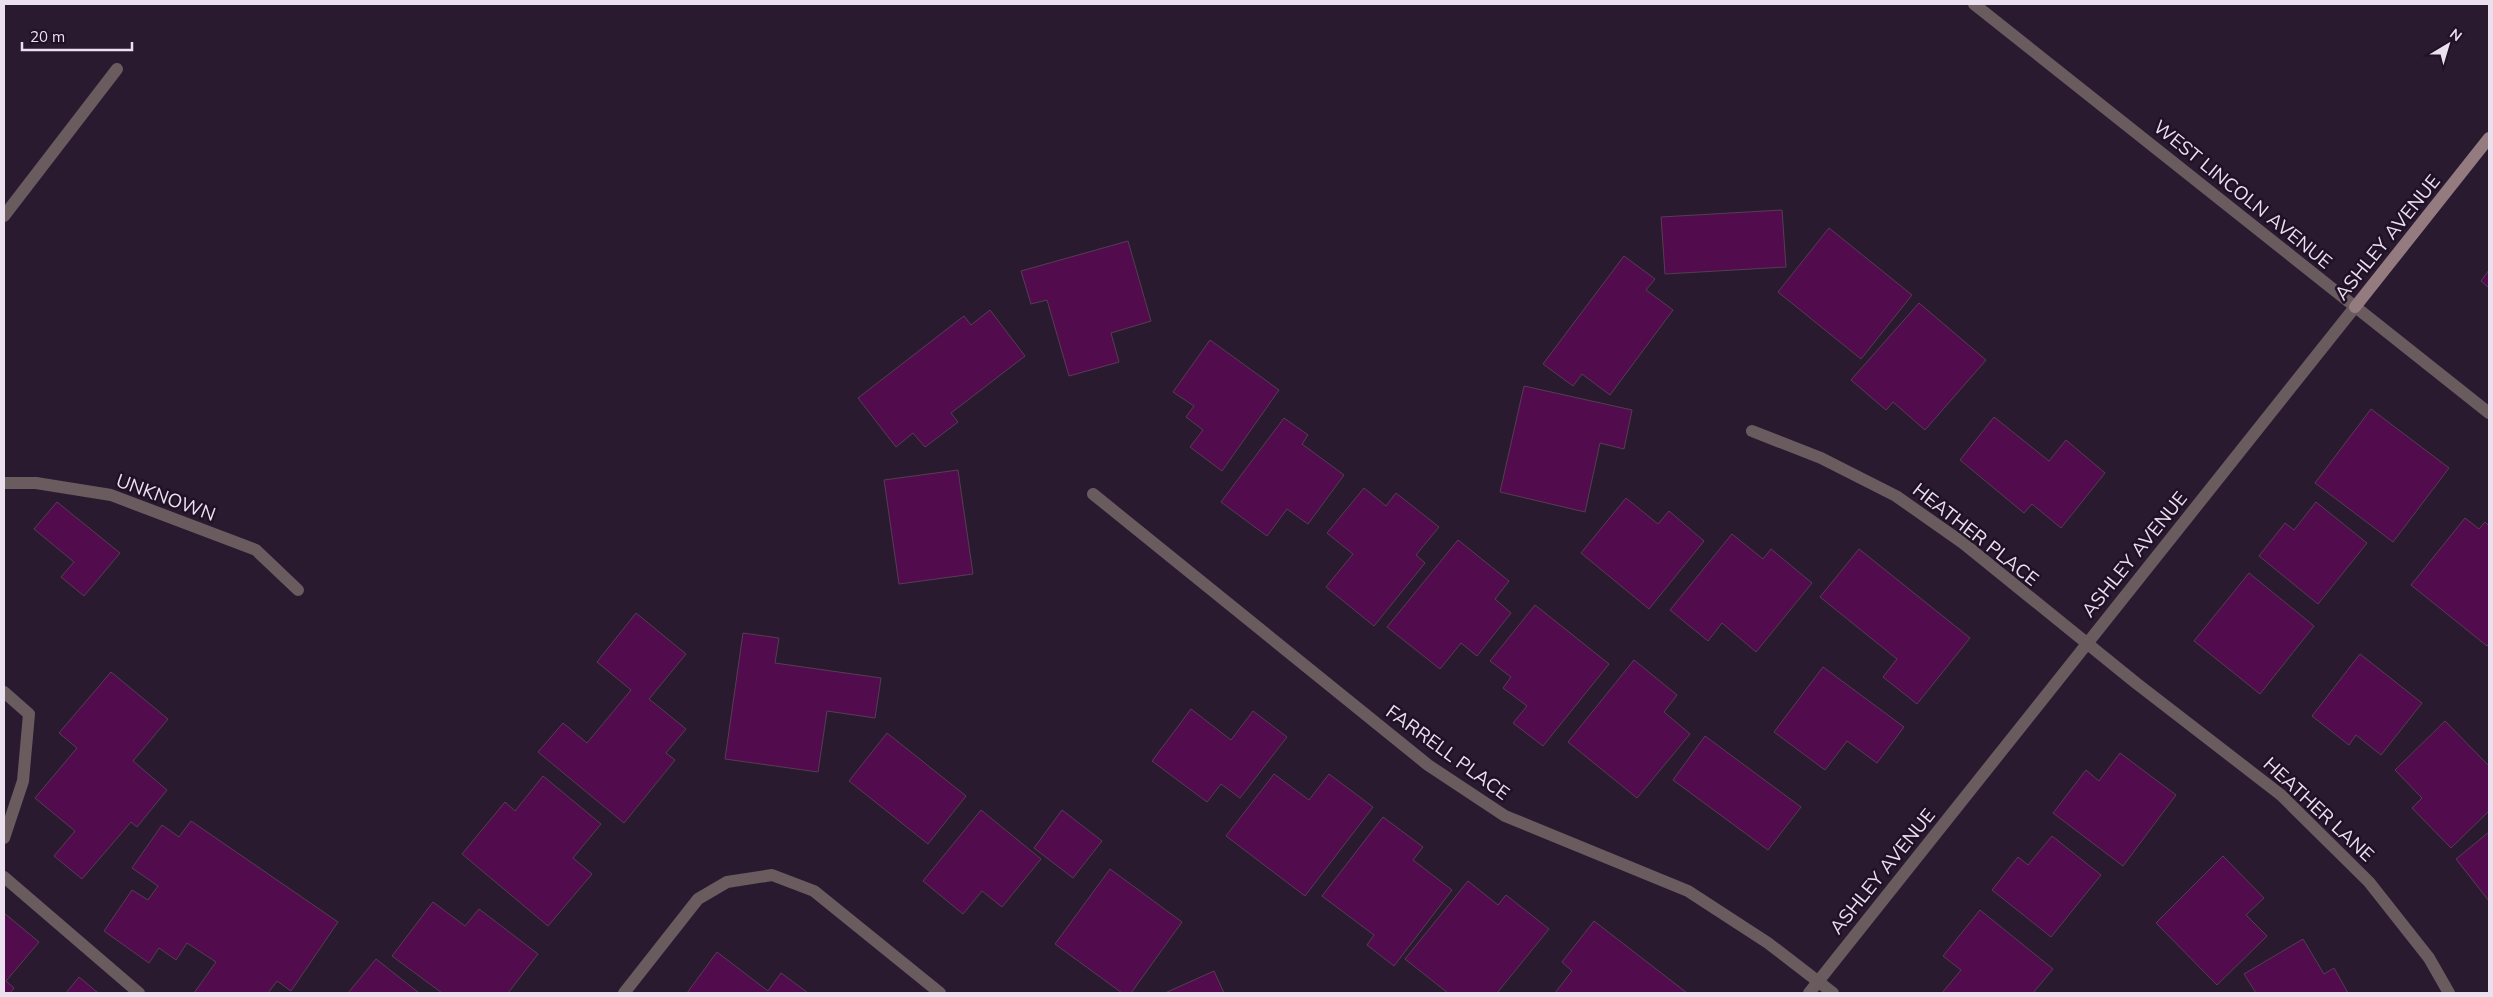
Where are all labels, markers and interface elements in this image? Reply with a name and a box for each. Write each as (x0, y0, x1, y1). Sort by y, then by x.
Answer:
scale bar (22, 20, 132, 52)
north arrow (2423, 20, 2473, 70)
text: N (2446, 24, 2466, 45)
text: 20 m (30, 27, 65, 46)
street label: WEST LINCOLN AVENUE (2149, 115, 2337, 273)
street label: ASHLEY AVENUE (2329, 169, 2445, 305)
street label: UNKNOWN (113, 468, 219, 526)
street label: HEATHER PLACE (1908, 477, 2044, 591)
street label: ASHLEY AVENUE (2076, 486, 2192, 622)
street label: FARRELL PLACE (1382, 699, 1514, 805)
street label: HEATHER LANE (2259, 752, 2379, 866)
street label: ASHLEY AVENUE (1824, 803, 1940, 939)

